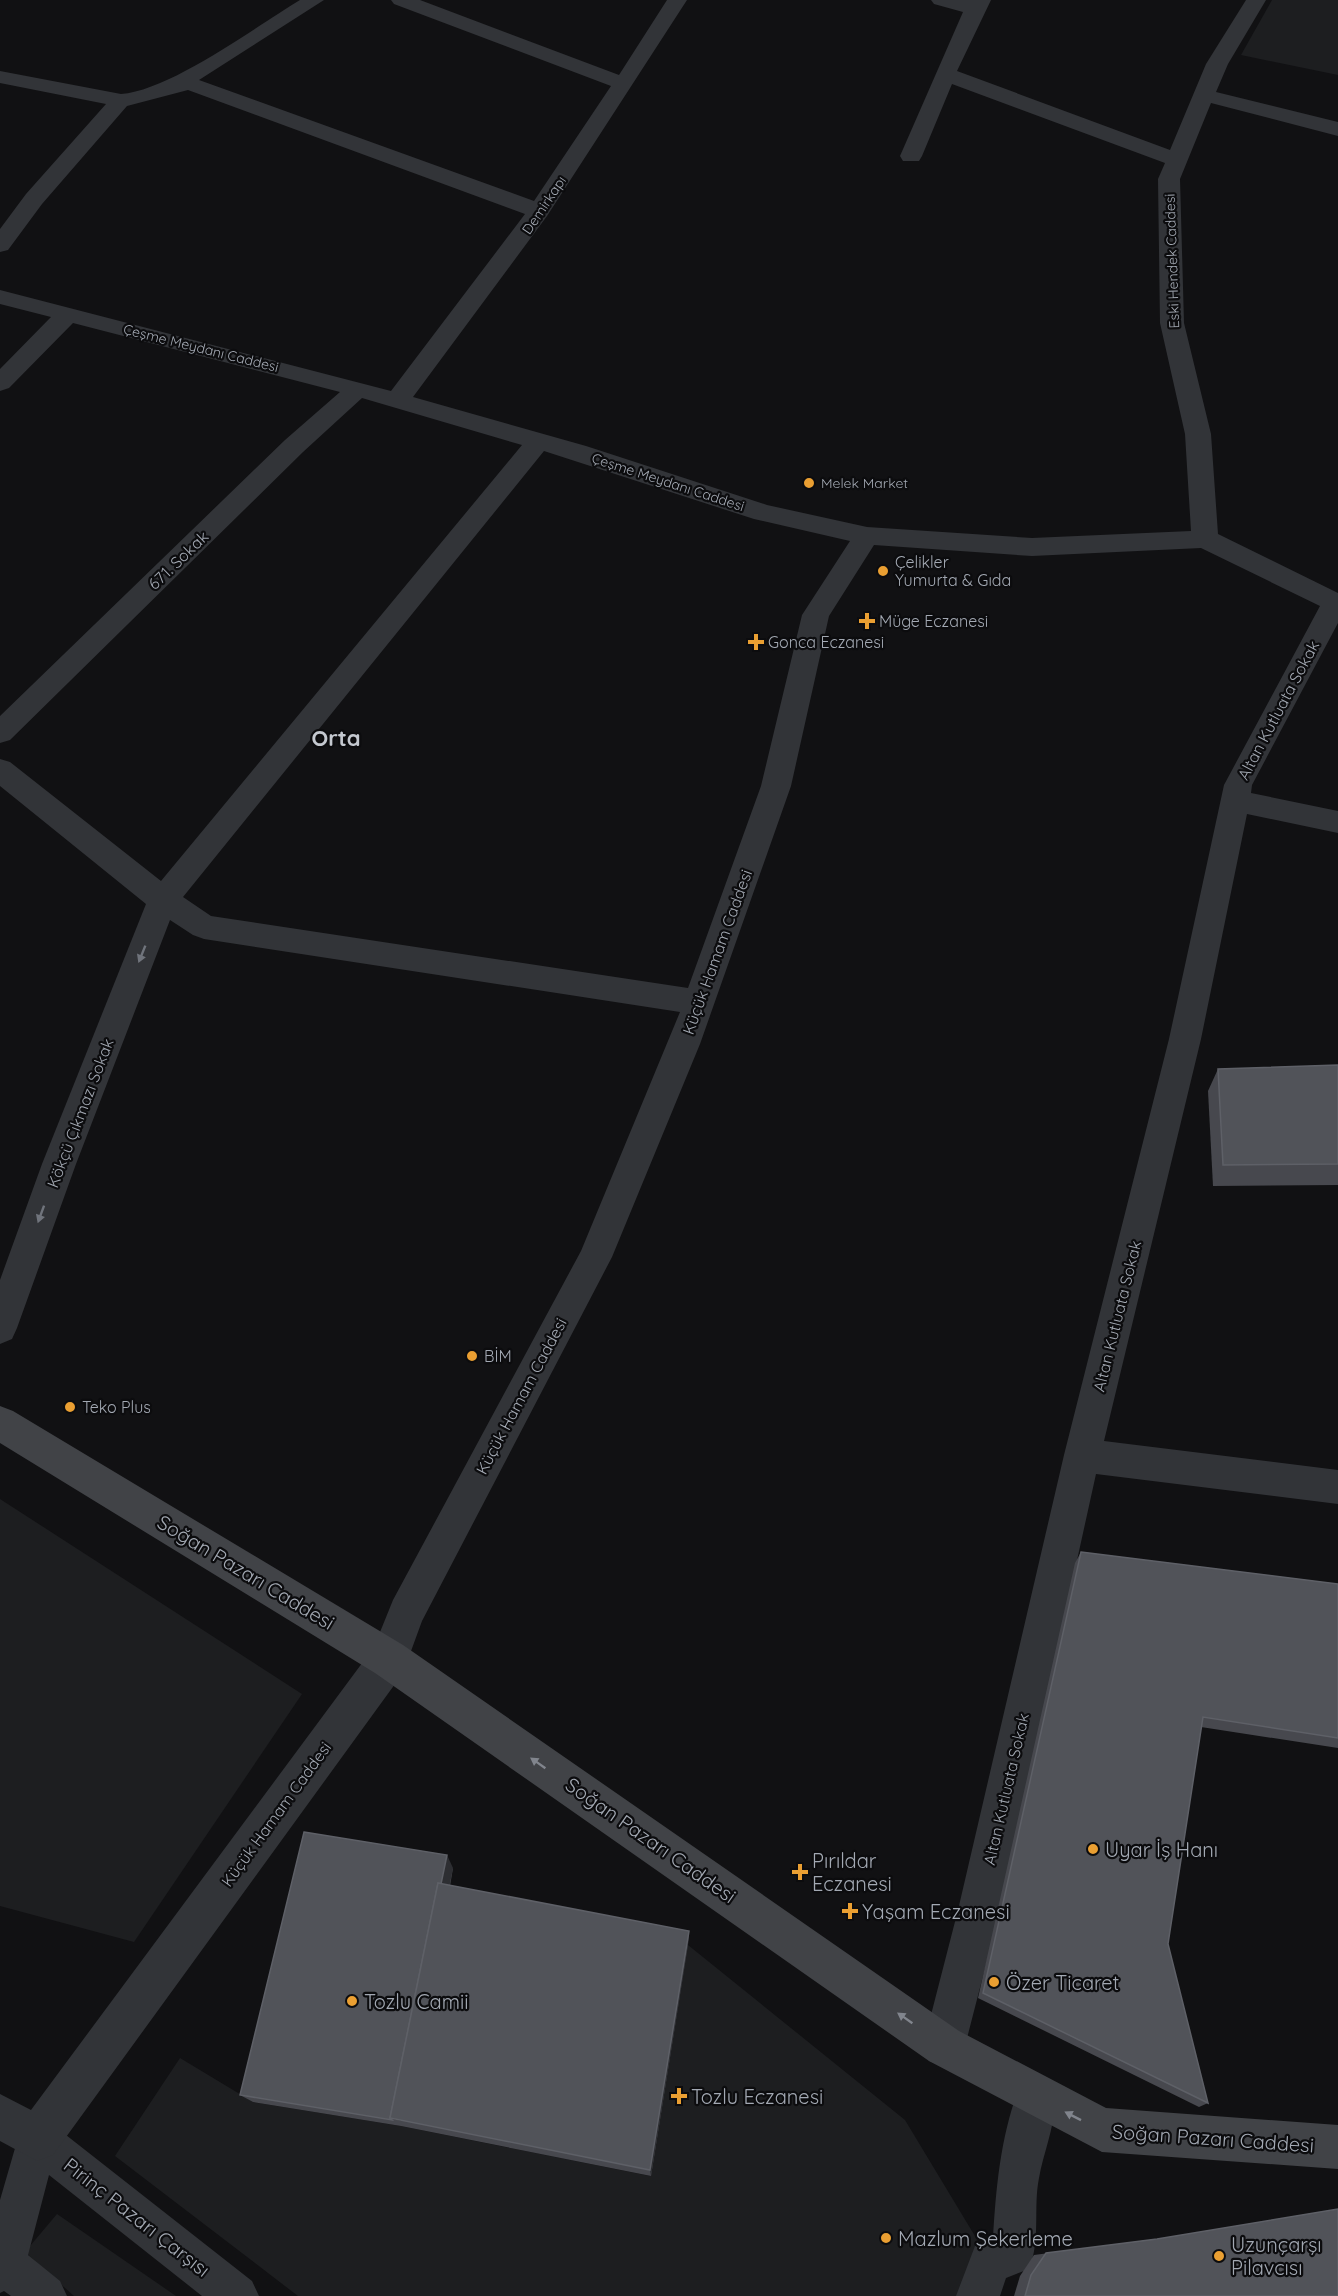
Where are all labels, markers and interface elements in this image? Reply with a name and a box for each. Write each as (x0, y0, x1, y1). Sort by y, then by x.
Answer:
street label: Demirkapı (518, 172, 570, 238)
street label: Eski Hendek Caddesi (1161, 193, 1183, 329)
street label: Çeşme Meydanı Caddesi (122, 320, 280, 376)
street label: Çeşme Meydanı Caddesi (589, 449, 747, 515)
place label: Melek Market (821, 474, 908, 492)
marker: Melek Market (802, 476, 816, 490)
street label: 671. Sokak (144, 526, 212, 594)
place label: Çelikler Yumurta & Gıda (895, 552, 1011, 590)
marker: Çelikler Yumurta & Gıda (876, 564, 890, 578)
place label: Müge Eczanesi (879, 611, 988, 631)
marker: Müge Eczanesi (860, 614, 874, 628)
place label: Gonca Eczanesi (768, 632, 884, 652)
marker: Gonca Eczanesi (749, 635, 763, 649)
street label: Altan Kutluata Sokak (1233, 637, 1323, 783)
district label: Orta (311, 724, 361, 752)
street label: Küçük Hamam Caddesi (678, 867, 756, 1037)
one-way arrow (137, 945, 146, 963)
street label: Kökçü Çıkmazı Sokak (42, 1035, 118, 1191)
one-way arrow (36, 1205, 46, 1223)
street label: Altan Kutluata Sokak (1089, 1238, 1145, 1394)
street label: Küçük Hamam Caddesi (471, 1314, 571, 1478)
place label: BİM (484, 1346, 512, 1366)
marker: BİM (465, 1349, 479, 1363)
place label: Teko Plus (82, 1397, 151, 1417)
marker: Teko Plus (63, 1400, 77, 1414)
street label: Soğan Pazarı Caddesi (153, 1509, 339, 1635)
street label: Altan Kutluata Sokak (979, 1711, 1033, 1867)
street label: Küçük Hamam Caddesi (217, 1738, 335, 1890)
one-way arrow (531, 1757, 547, 1769)
street label: Soğan Pazarı Caddesi (561, 1772, 741, 1908)
place label: Uyar İş Hanı (1105, 1837, 1218, 1862)
marker: Uyar İş Hanı (1086, 1842, 1100, 1856)
place label: Pırıldar Eczanesi (812, 1848, 892, 1896)
marker: Pırıldar Eczanesi (793, 1865, 807, 1879)
place label: Yaşam Eczanesi (862, 1899, 1010, 1924)
marker: Yaşam Eczanesi (843, 1904, 857, 1918)
place label: Özer Ticaret (1006, 1970, 1120, 1995)
marker: Özer Ticaret (987, 1975, 1001, 1989)
place label: Tozlu Camii (364, 1989, 468, 2014)
marker: Tozlu Camii (345, 1994, 359, 2008)
one-way arrow (897, 2013, 913, 2025)
place label: Tozlu Eczanesi (691, 2084, 823, 2109)
marker: Tozlu Eczanesi (672, 2089, 686, 2103)
one-way arrow (1065, 2112, 1082, 2121)
street label: Soğan Pazarı Caddesi (1111, 2118, 1315, 2158)
street label: Pirinç Pazarı Çarşısı (59, 2152, 215, 2282)
place label: Mazlum Şekerleme (898, 2226, 1073, 2251)
marker: Mazlum Şekerleme (879, 2231, 893, 2245)
place label: Uzunçarşı Pilavcısı (1231, 2232, 1322, 2280)
marker: Uzunçarşı Pilavcısı (1212, 2249, 1226, 2263)

